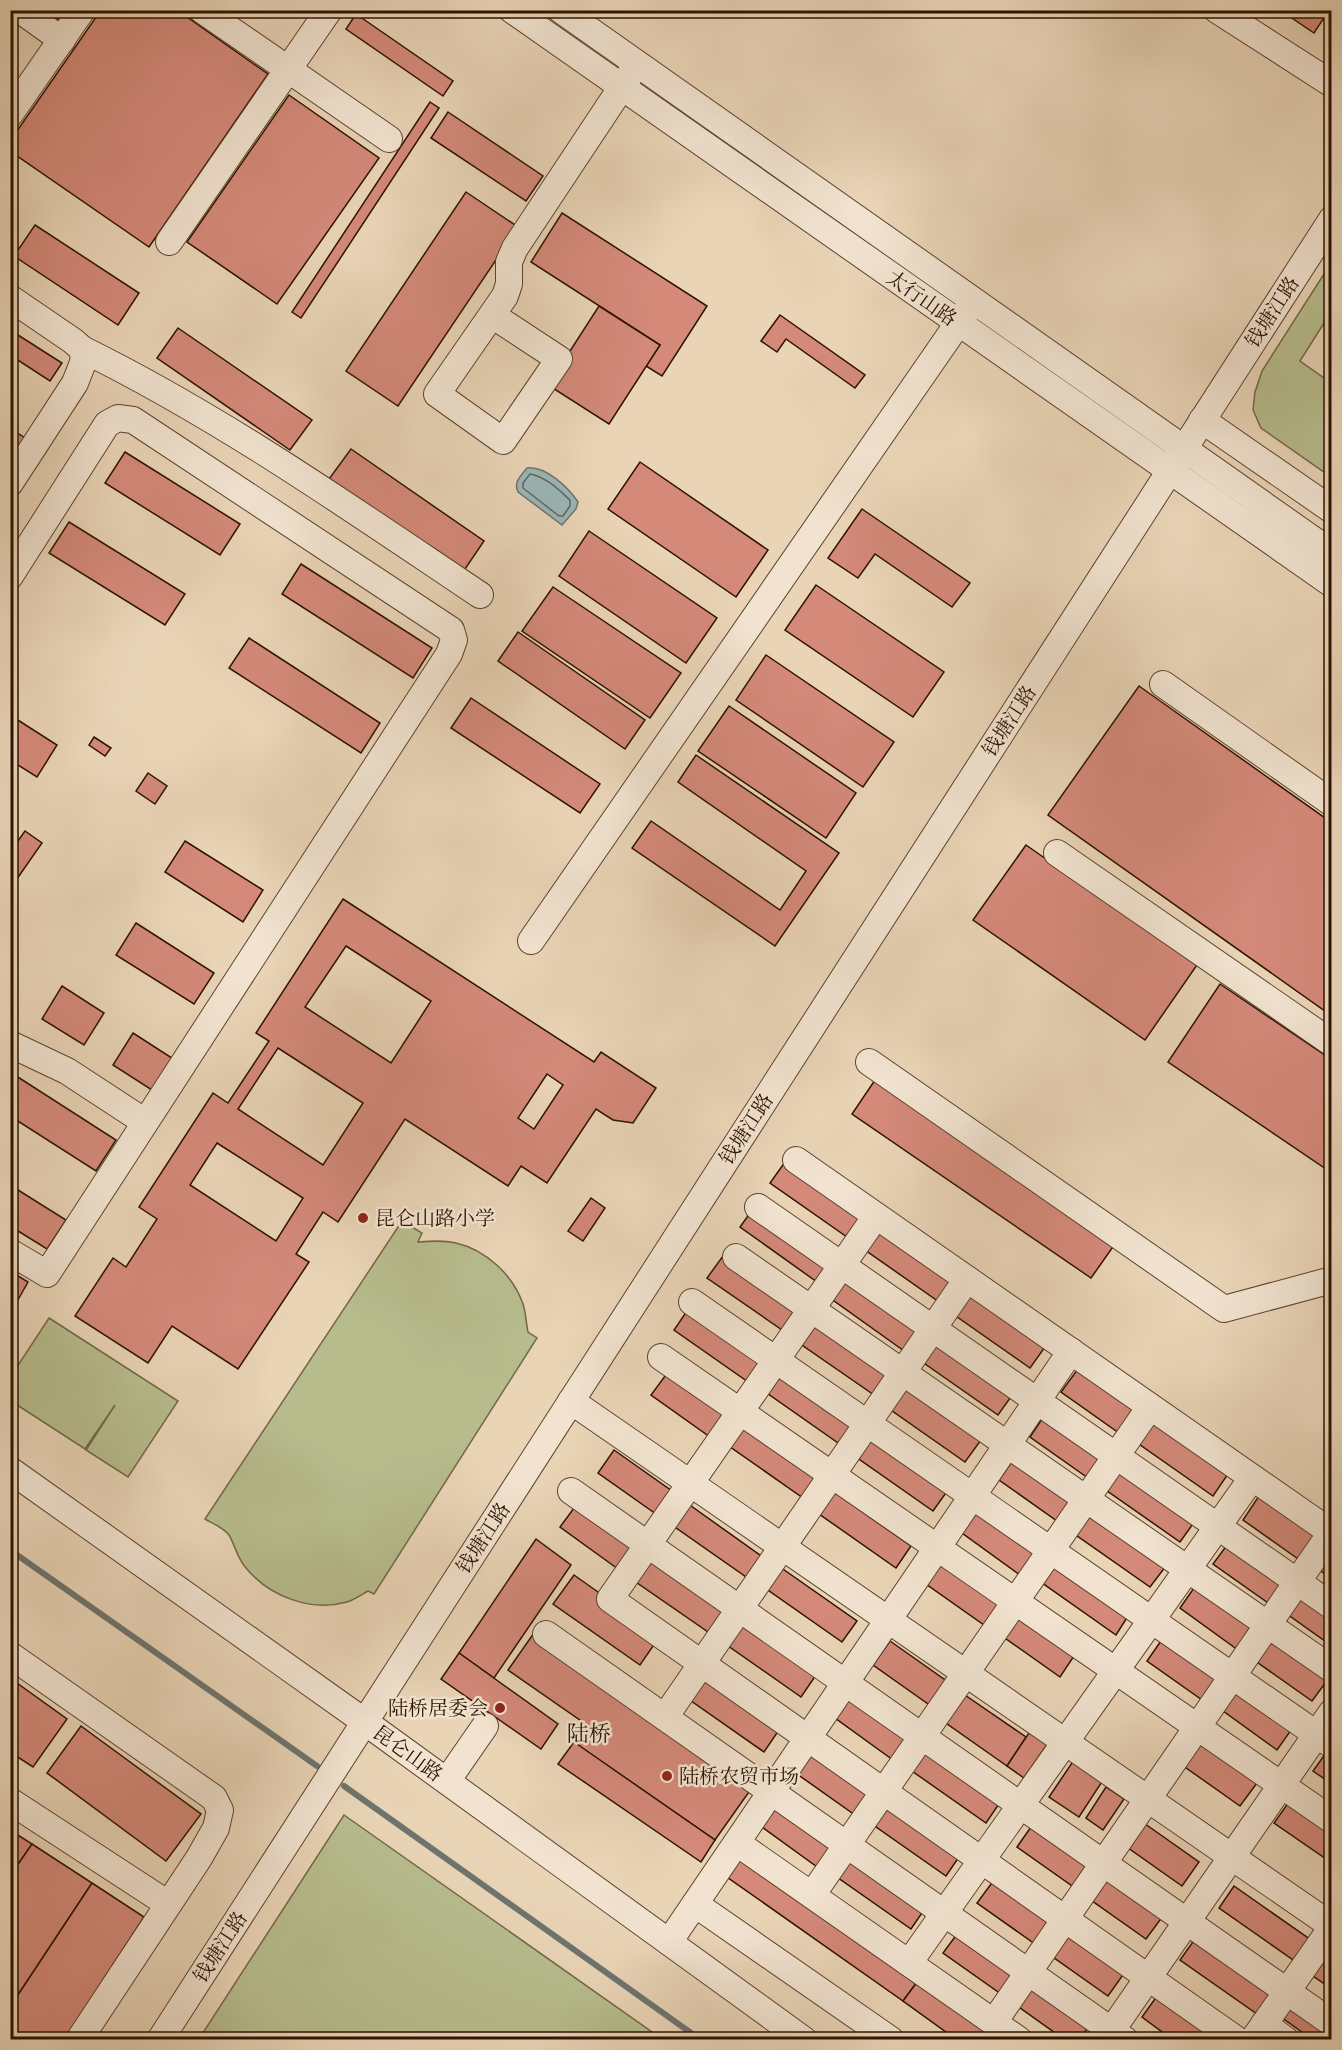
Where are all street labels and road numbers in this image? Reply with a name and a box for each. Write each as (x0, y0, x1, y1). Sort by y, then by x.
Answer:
street label: 太行山路 (882, 264, 962, 332)
street label: 钱塘江路 (1239, 271, 1305, 353)
street label: 钱塘江路 (976, 680, 1042, 762)
street label: 钱塘江路 (713, 1088, 779, 1170)
street label: 钱塘江路 (450, 1497, 516, 1579)
street label: 昆仑山路 (368, 1719, 448, 1787)
street label: 钱塘江路 (187, 1906, 253, 1988)

